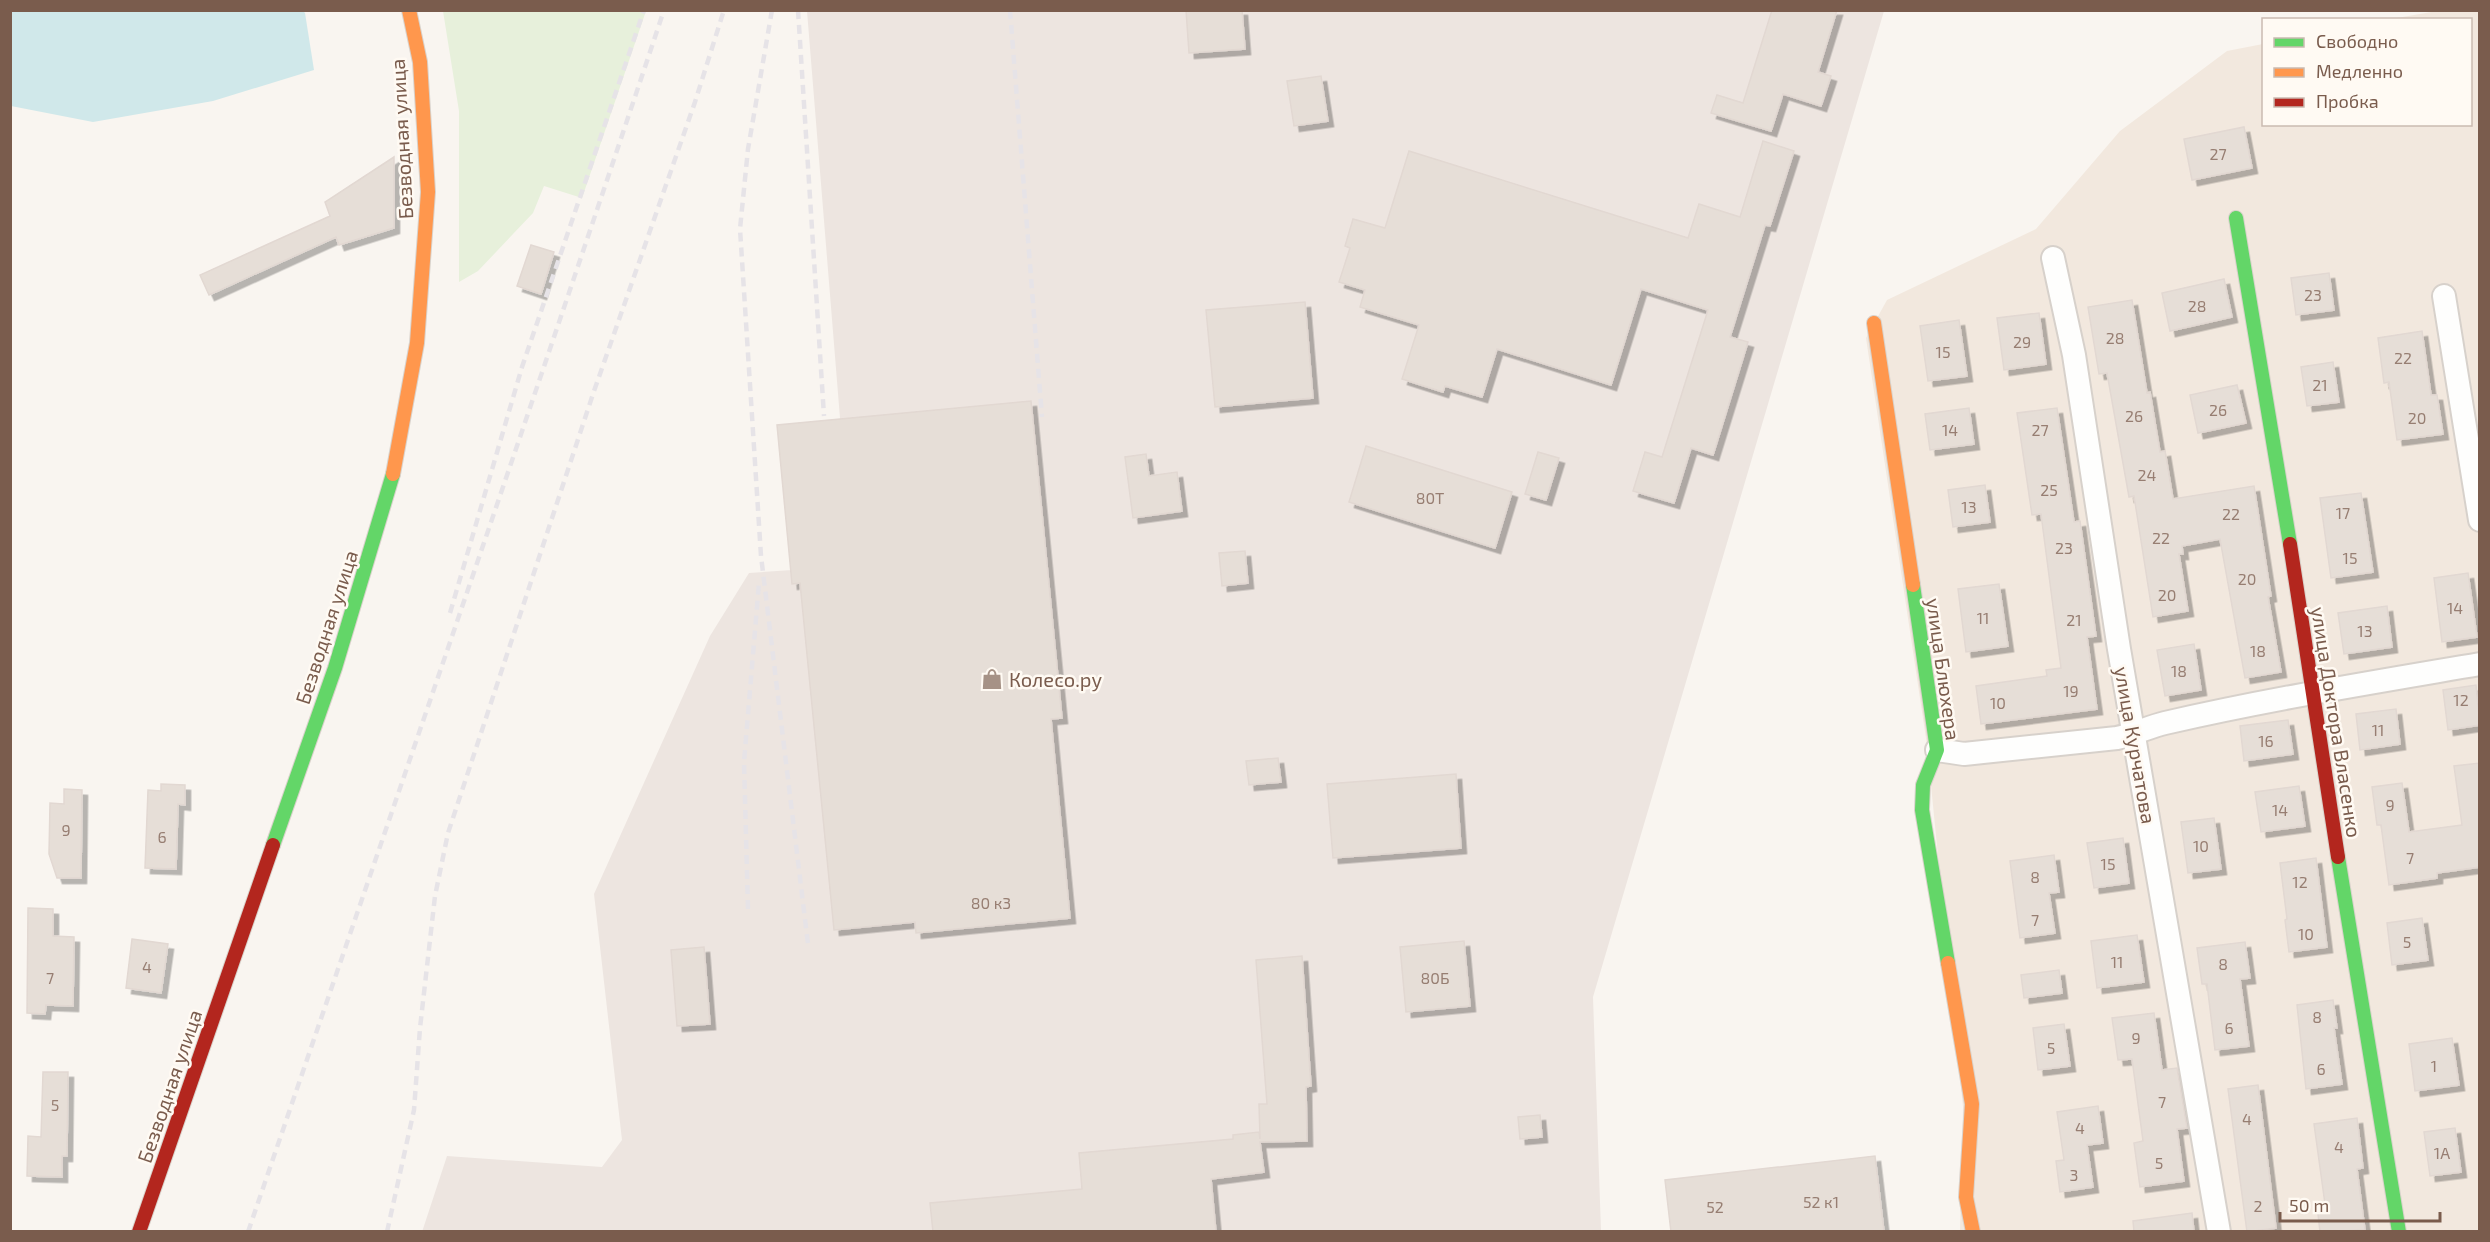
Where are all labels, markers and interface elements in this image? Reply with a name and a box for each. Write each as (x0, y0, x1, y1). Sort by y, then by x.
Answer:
legend (2262, 18, 2472, 126)
text: Свободно (2316, 30, 2398, 52)
street label: Безводная улица (385, 58, 418, 220)
text: Медленно (2316, 60, 2403, 82)
text: Пробка (2316, 90, 2379, 112)
house number: 27 (2209, 144, 2227, 163)
house number: 23 (2304, 285, 2322, 304)
house number: 28 (2188, 296, 2206, 315)
house number: 28 (2106, 328, 2124, 347)
house number: 29 (2013, 332, 2031, 351)
house number: 15 (1936, 342, 1950, 361)
house number: 22 (2394, 348, 2412, 367)
house number: 21 (2312, 375, 2328, 394)
house number: 26 (2209, 400, 2227, 419)
house number: 26 (2125, 406, 2143, 425)
house number: 20 (2408, 408, 2426, 427)
house number: 14 (1942, 420, 1958, 439)
house number: 27 (2031, 420, 2049, 439)
house number: 24 (2138, 465, 2157, 484)
house number: 25 (2040, 480, 2058, 499)
house number: 80Т (1416, 488, 1444, 507)
house number: 13 (1961, 497, 1977, 516)
house number: 17 (2336, 503, 2350, 522)
house number: 22 (2222, 504, 2240, 523)
house number: 22 (2152, 528, 2170, 547)
house number: 23 (2055, 538, 2073, 557)
street label: Безводная улица (290, 547, 363, 707)
house number: 15 (2343, 548, 2357, 567)
house number: 20 (2238, 569, 2256, 588)
house number: 20 (2158, 585, 2176, 604)
street label: улица Блюхера (1921, 596, 1966, 742)
house number: 14 (2447, 598, 2463, 617)
street label: улица Доктора Власенко (2306, 605, 2367, 839)
house number: 11 (1977, 608, 1989, 627)
house number: 21 (2066, 610, 2082, 629)
house number: 13 (2357, 621, 2373, 640)
house number: 18 (2250, 641, 2266, 660)
house number: 18 (2171, 661, 2187, 680)
street label: улица Курчатова (2109, 665, 2162, 826)
shop icon: Колесо.ру (980, 667, 1004, 691)
place label: Колесо.ру (1009, 667, 1102, 692)
house number: 19 (2063, 681, 2079, 700)
house number: 12 (2453, 690, 2469, 709)
house number: 10 (1990, 693, 2006, 712)
house number: 11 (2372, 720, 2384, 739)
house number: 16 (2258, 731, 2274, 750)
house number: 9 (2385, 795, 2395, 814)
house number: 14 (2272, 800, 2288, 819)
house number: 9 (61, 820, 71, 839)
house number: 6 (157, 827, 167, 846)
house number: 10 (2193, 836, 2209, 855)
house number: 7 (2406, 848, 2414, 867)
house number: 15 (2101, 854, 2115, 873)
house number: 8 (2030, 867, 2040, 886)
house number: 12 (2292, 872, 2308, 891)
house number: 80 к3 (971, 893, 1011, 912)
house number: 7 (2031, 910, 2039, 929)
house number: 10 (2298, 924, 2314, 943)
house number: 5 (2403, 932, 2411, 951)
house number: 11 (2111, 952, 2123, 971)
house number: 8 (2218, 954, 2228, 973)
house number: 4 (142, 957, 152, 976)
house number: 7 (46, 968, 54, 987)
house number: 80Б (1421, 968, 1449, 987)
street label: Безводная улица (132, 1006, 207, 1166)
house number: 8 (2312, 1007, 2322, 1026)
house number: 6 (2224, 1018, 2234, 1037)
house number: 9 (2131, 1028, 2141, 1047)
house number: 5 (2047, 1038, 2055, 1057)
house number: 1 (2431, 1056, 2437, 1075)
house number: 6 (2316, 1059, 2326, 1078)
house number: 7 (2158, 1092, 2166, 1111)
house number: 5 (51, 1095, 59, 1114)
house number: 4 (2242, 1109, 2252, 1128)
house number: 4 (2075, 1118, 2085, 1137)
house number: 4 (2334, 1137, 2344, 1156)
house number: 1А (2434, 1143, 2450, 1162)
house number: 5 (2155, 1153, 2163, 1172)
house number: 3 (2070, 1165, 2078, 1184)
scale bar (2280, 1185, 2440, 1223)
house number: 52 к1 (1803, 1192, 1839, 1211)
text: 50 m (2289, 1194, 2329, 1216)
house number: 2 (2254, 1196, 2263, 1215)
house number: 52 (1706, 1197, 1724, 1216)

